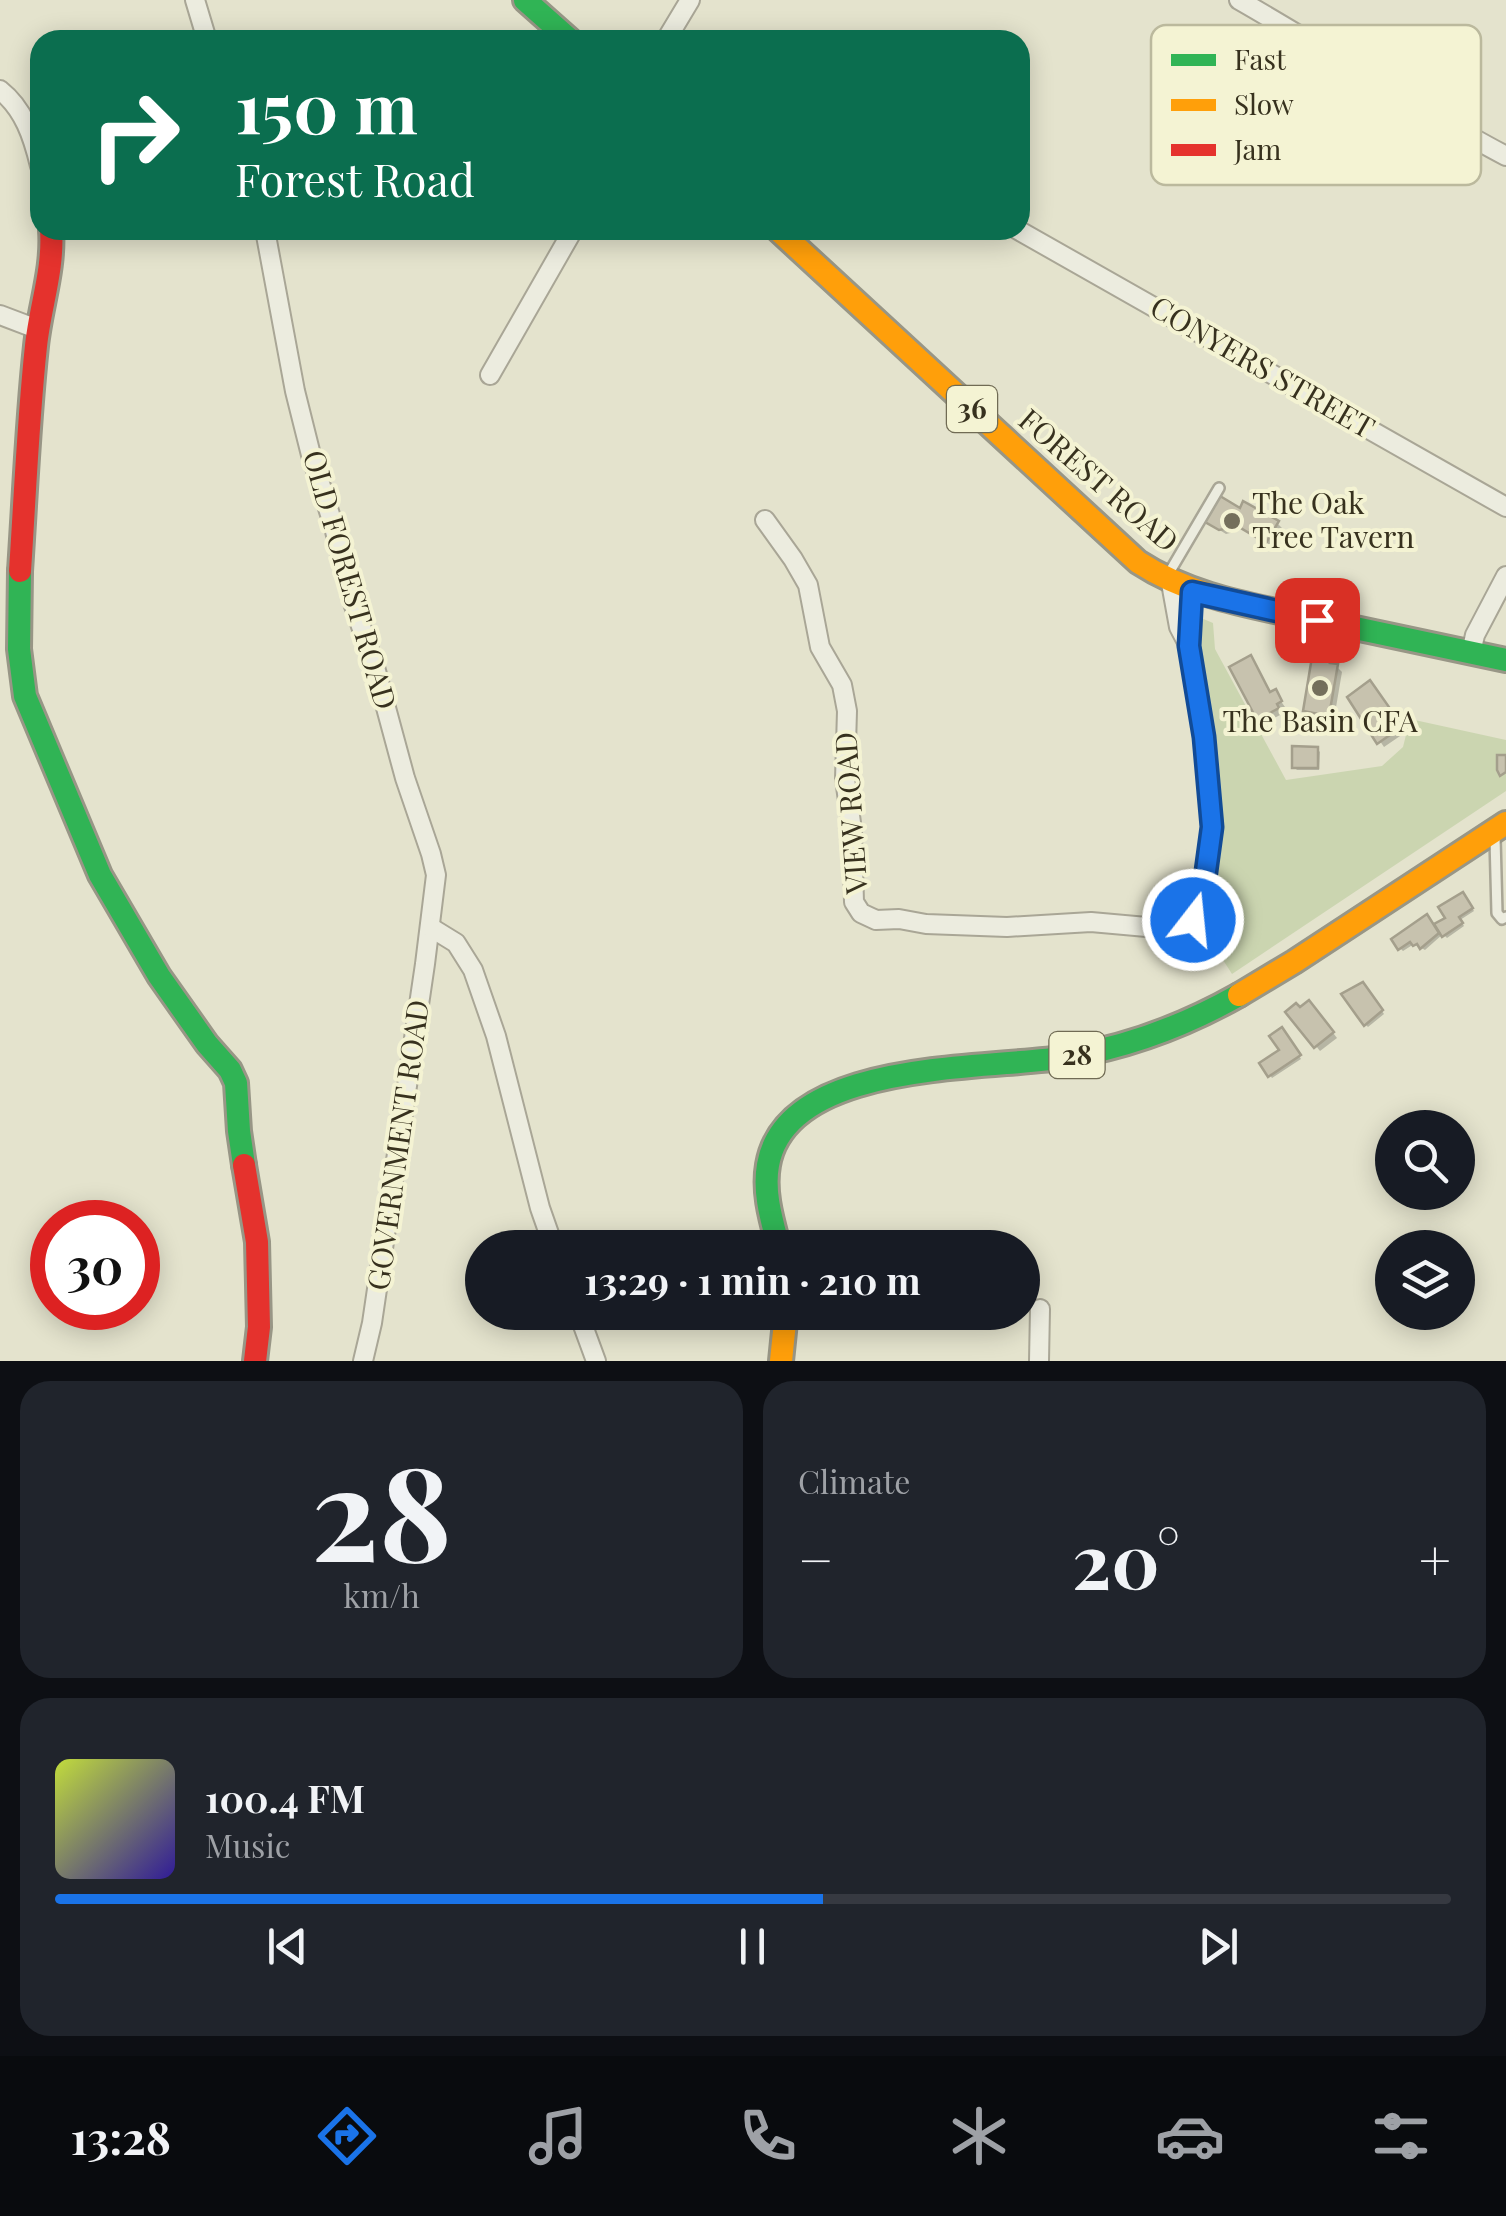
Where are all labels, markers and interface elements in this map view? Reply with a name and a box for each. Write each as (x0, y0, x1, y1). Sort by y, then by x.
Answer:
legend (1151, 25, 1481, 185)
text: Fast (1234, 40, 1287, 77)
text: 150 m (235, 58, 418, 152)
icon: right (70, 70, 200, 200)
text: Slow (1234, 85, 1294, 122)
text: Jam (1233, 130, 1281, 167)
text: Forest Road (235, 148, 475, 208)
street label: CONYERS STREET (1144, 286, 1382, 447)
road number: 36 (947, 386, 997, 432)
street label: FOREST ROAD (1011, 399, 1188, 560)
street label: OLD FOREST ROAD (295, 445, 407, 714)
place label: The Oak Tree Tavern (1252, 482, 1414, 556)
marker: The Oak Tree Tavern (1221, 510, 1243, 532)
pin (1275, 578, 1360, 663)
icon: arrive (1290, 593, 1345, 648)
marker: The Basin CFA (1309, 677, 1331, 699)
place label: The Basin CFA (1222, 700, 1419, 740)
street label: VIEW ROAD (824, 731, 876, 896)
position arrow (1141, 868, 1245, 972)
street label: GOVERNMENT ROAD (357, 997, 437, 1293)
road number: 28 (1050, 1032, 1104, 1078)
map controls (1375, 1110, 1475, 1330)
button: search (1375, 1110, 1475, 1210)
speed limit sign: 30 (30, 1200, 160, 1330)
button: layers (1375, 1230, 1475, 1330)
text: 13:29 · 1 min · 210 m (584, 1254, 921, 1305)
text: 28 (311, 1421, 452, 1595)
text: Climate (798, 1459, 910, 1502)
text: 20° (1072, 1508, 1180, 1608)
text: − (798, 1521, 834, 1595)
text: + (1419, 1521, 1451, 1595)
text: km/h (343, 1573, 420, 1616)
text: 100.4 FM (205, 1772, 365, 1823)
text: Music (205, 1823, 290, 1866)
icon: previous (260, 1919, 315, 1974)
icon: pause (725, 1919, 780, 1974)
icon: next (1191, 1919, 1246, 1974)
icon: directions (312, 2101, 382, 2171)
icon: music (523, 2101, 593, 2171)
icon: phone (733, 2101, 803, 2171)
icon: climate (944, 2101, 1014, 2171)
icon: car (1155, 2101, 1225, 2171)
icon: filters (1366, 2101, 1436, 2171)
text: 13:28 (70, 2106, 171, 2166)

